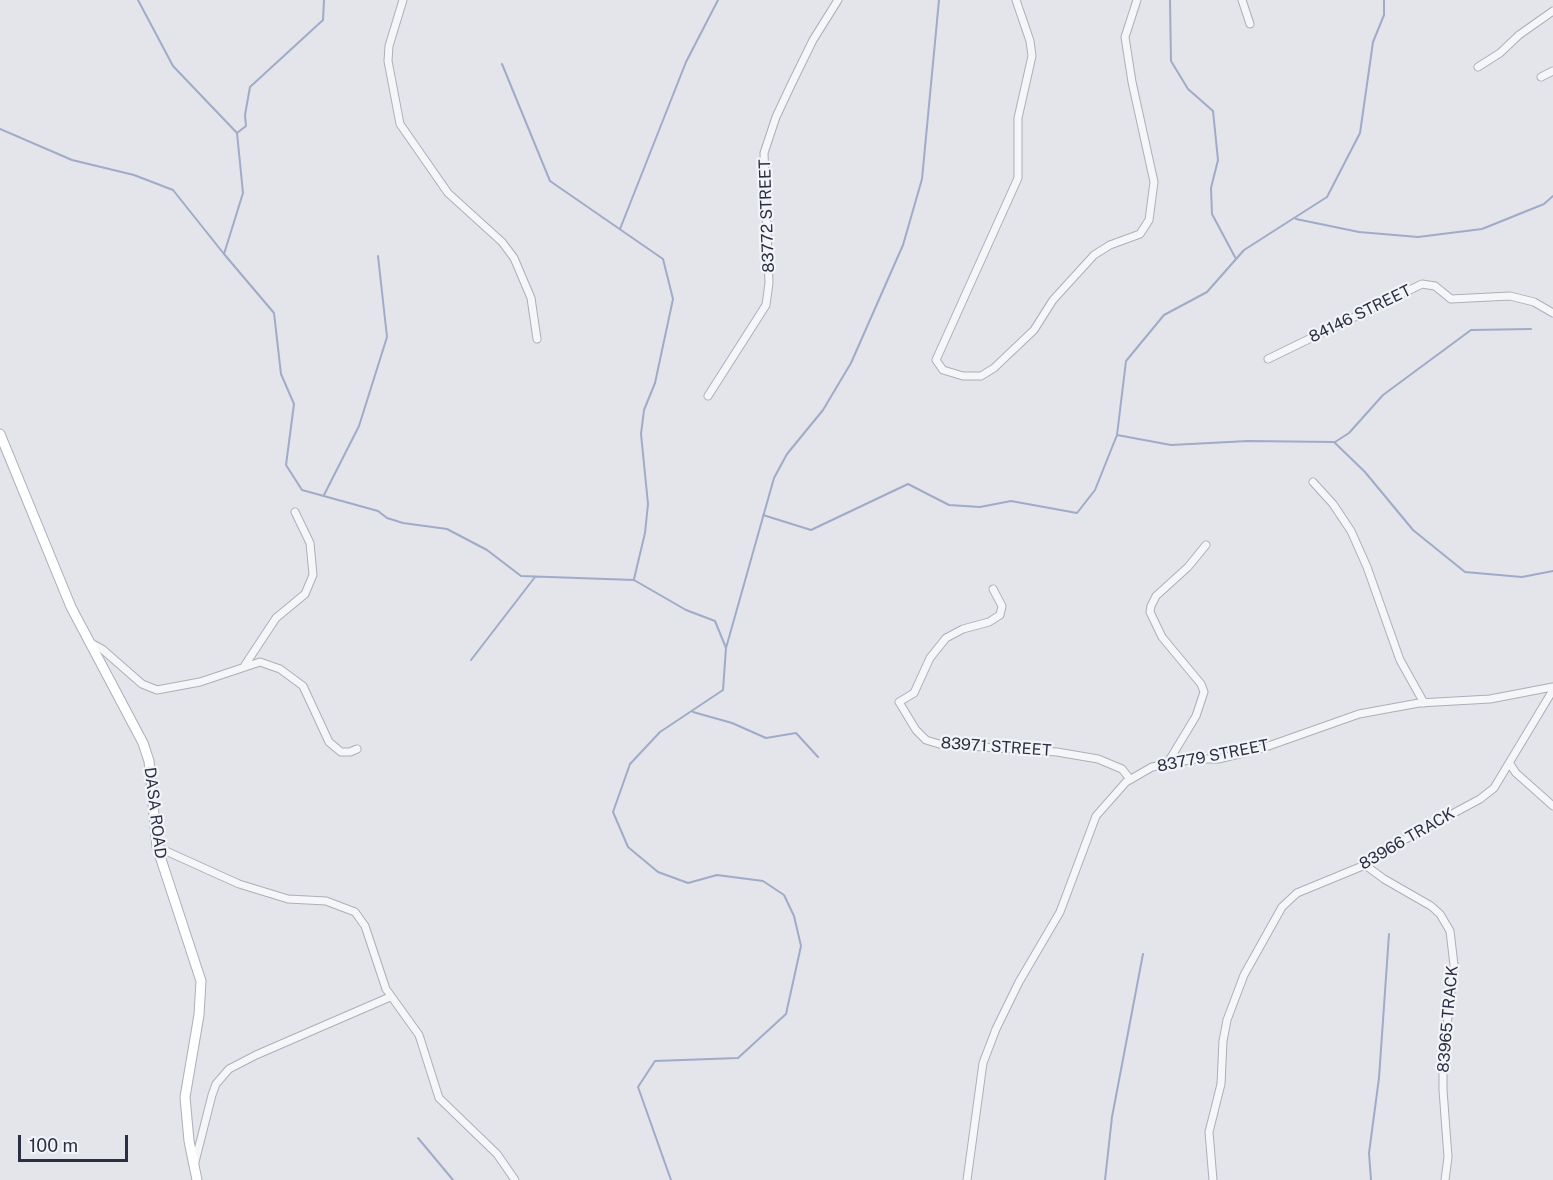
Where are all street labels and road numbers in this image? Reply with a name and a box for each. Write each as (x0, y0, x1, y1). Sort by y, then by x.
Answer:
street label: 83772 STREET (755, 159, 779, 273)
street label: 84146 STREET (1306, 281, 1414, 347)
street label: 83971 STREET (940, 734, 1052, 760)
street label: 83779 STREET (1155, 736, 1271, 776)
street label: DASA ROAD (140, 766, 170, 860)
street label: 83966 TRACK (1356, 804, 1458, 874)
street label: 83965 TRACK (1434, 965, 1462, 1073)

